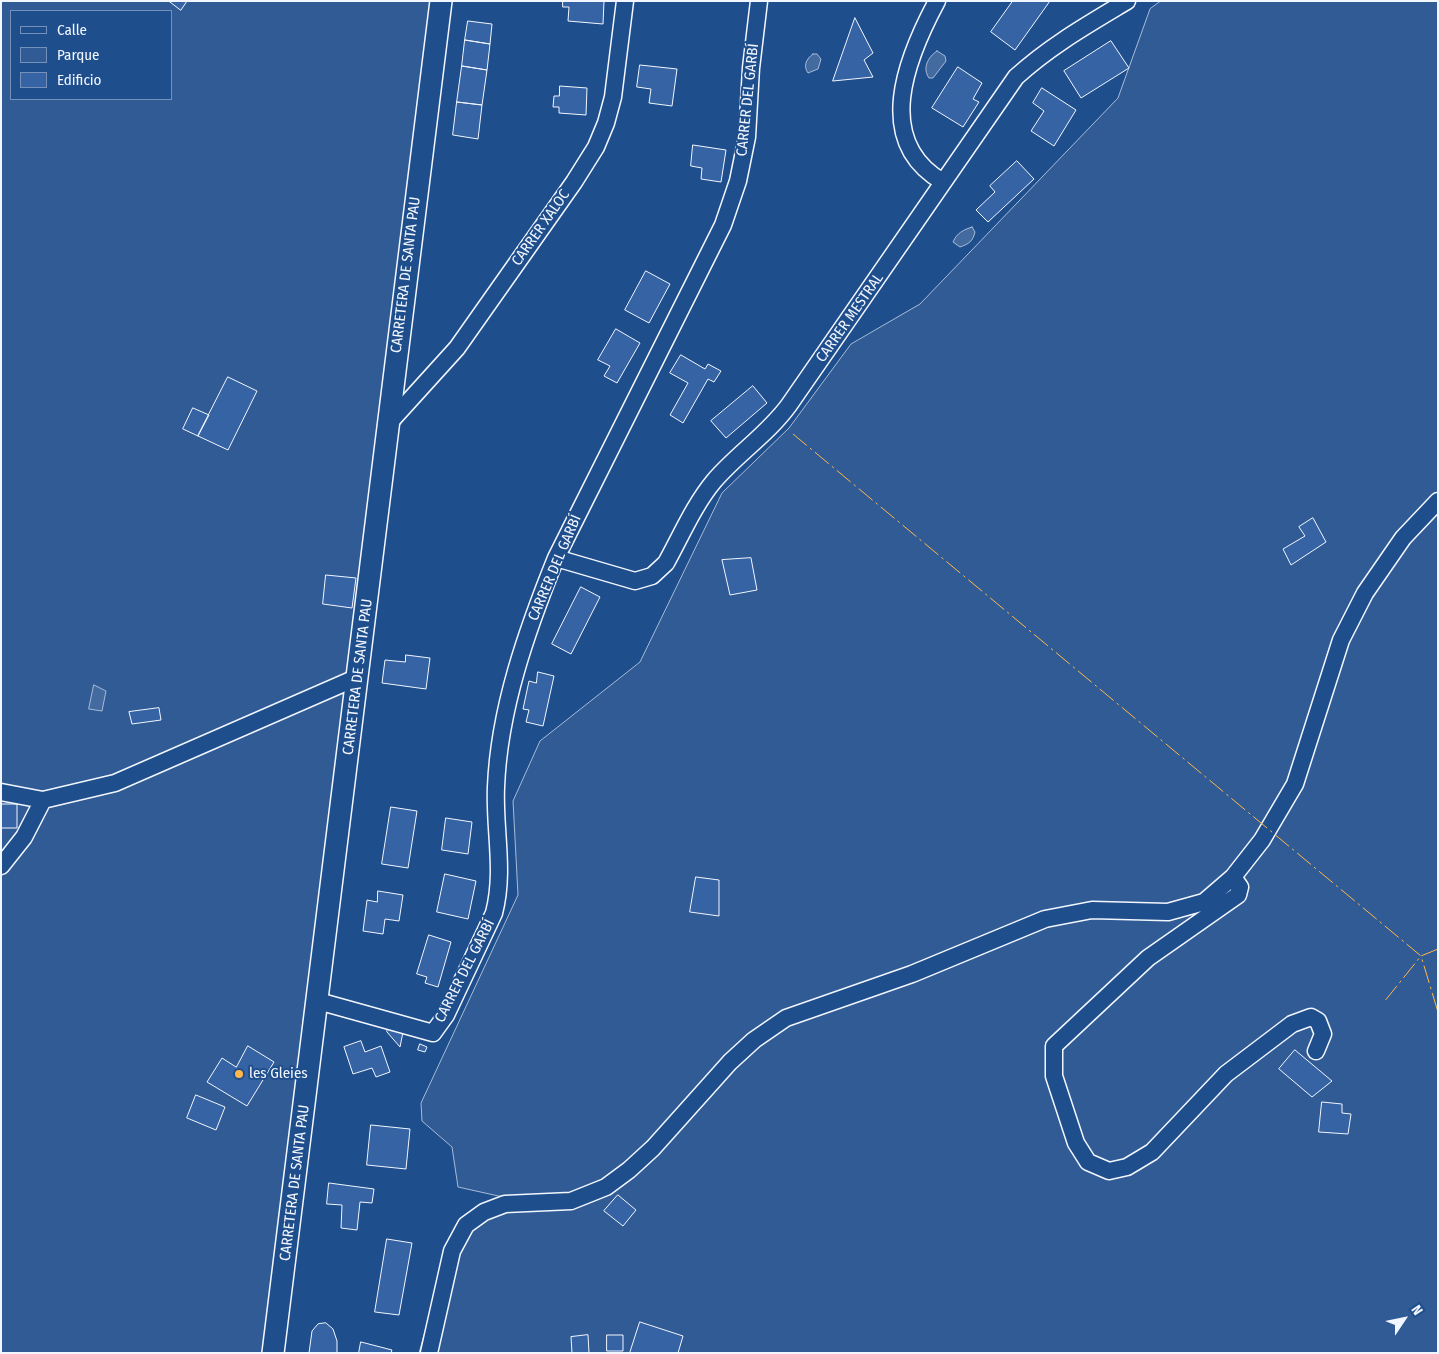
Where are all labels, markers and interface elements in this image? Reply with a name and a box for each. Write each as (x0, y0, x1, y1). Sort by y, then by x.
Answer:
legend (10, 10, 172, 100)
text: Calle (57, 21, 87, 39)
street label: CARRER DEL GARBÍ (733, 43, 763, 157)
text: Parque (57, 46, 100, 64)
text: Edificio (57, 71, 102, 89)
street label: CARRER XALOC (508, 186, 574, 270)
street label: CARRETERA DE SANTA PAU (387, 196, 425, 354)
street label: CARRER MESTRAL (813, 270, 887, 366)
street label: CARRER DEL GARBÍ (525, 512, 585, 624)
street label: CARRETERA DE SANTA PAU (339, 598, 377, 756)
street label: CARRER DEL GARBÍ (431, 916, 499, 1026)
place label: les Gleies (249, 1065, 308, 1083)
marker: les Gleies (233, 1068, 245, 1080)
street label: CARRETERA DE SANTA PAU (276, 1104, 314, 1262)
north arrow (1379, 1294, 1429, 1344)
text: N (1407, 1302, 1426, 1319)

